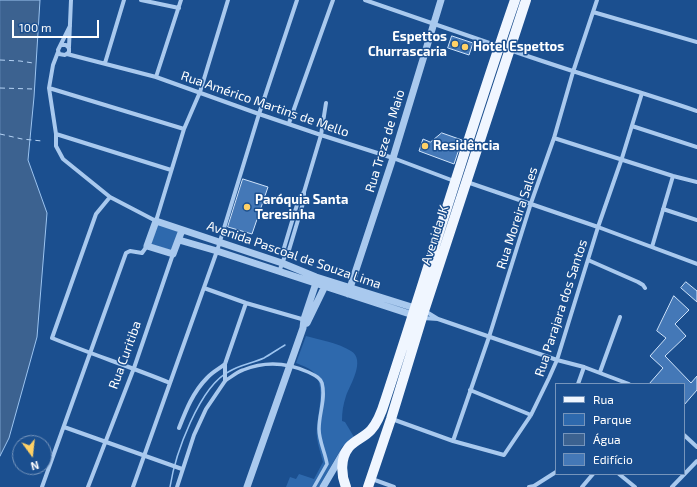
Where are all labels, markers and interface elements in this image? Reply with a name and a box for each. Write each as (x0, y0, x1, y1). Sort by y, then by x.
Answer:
scale bar (14, 12, 101, 38)
text: 100 m (19, 20, 51, 34)
place label: Espettos Churrascaria (368, 29, 447, 60)
marker: Espettos Churrascaria (450, 39, 460, 49)
place label: Hotel Espettos (473, 39, 564, 55)
marker: Hotel Espettos (460, 42, 470, 52)
street label: Rua Américo Martins de Mello (179, 68, 351, 140)
street label: Rua Treze de Maio (362, 88, 408, 194)
place label: Residência (433, 138, 500, 154)
marker: Residência (420, 141, 430, 151)
street label: Rua Moreira Sales (493, 165, 541, 271)
place label: Paróquia Santa Teresinha (255, 192, 348, 223)
marker: Paróquia Santa Teresinha (242, 202, 252, 212)
street label: Avenida JK (418, 203, 452, 267)
street label: Avenida Pascoal de Souza Lima (205, 218, 383, 292)
street label: Rua Parajara dos Santos (531, 237, 591, 379)
street label: Rua Curitiba (105, 319, 145, 391)
legend (555, 383, 685, 475)
text: Rua (593, 392, 614, 406)
text: Parque (593, 412, 631, 426)
text: Água (593, 432, 621, 446)
north arrow (12, 435, 52, 475)
text: Edifício (593, 452, 633, 466)
text: N (29, 459, 41, 473)

